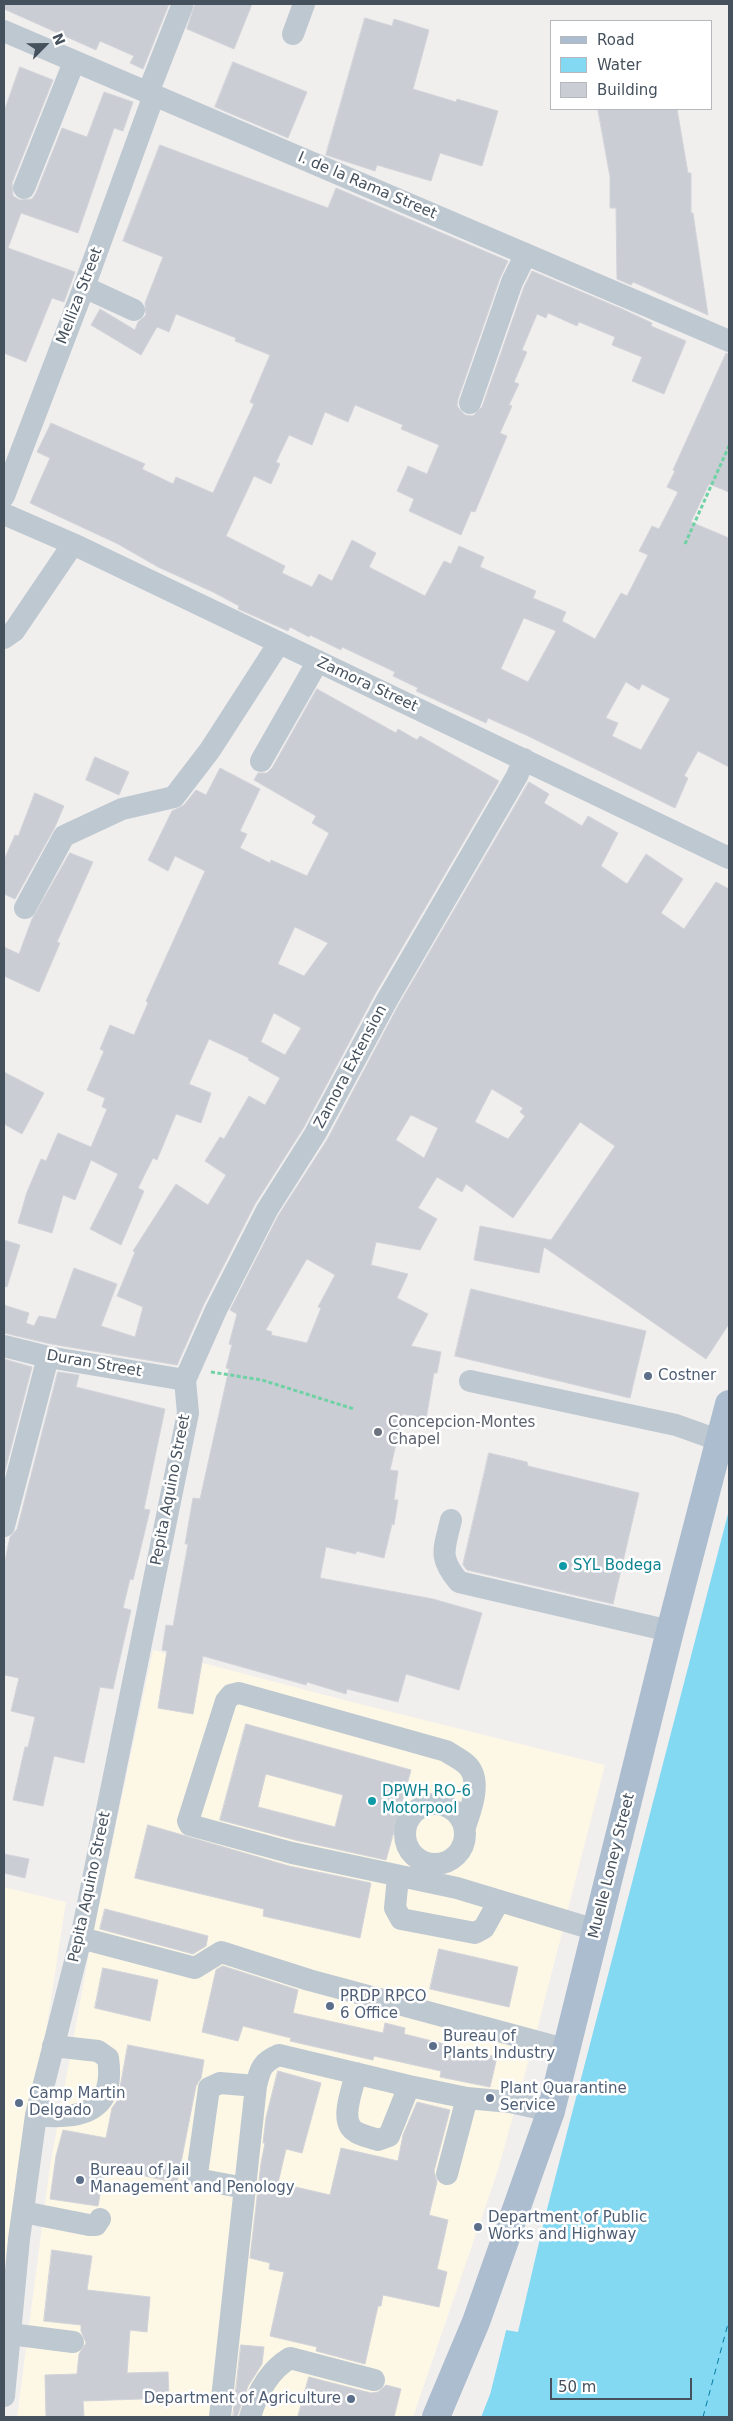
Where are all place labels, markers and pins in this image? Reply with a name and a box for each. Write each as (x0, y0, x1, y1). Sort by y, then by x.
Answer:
place label: Costner (658, 1367, 716, 1385)
marker: Costner (642, 1370, 654, 1382)
place label: Concepcion-Montes Chapel (388, 1414, 535, 1449)
marker: Concepcion-Montes Chapel (372, 1426, 384, 1438)
place label: SYL Bodega (573, 1557, 662, 1575)
marker: SYL Bodega (557, 1560, 569, 1572)
place label: DPWH RO-6 Motorpool (382, 1783, 471, 1818)
marker: DPWH RO-6 Motorpool (366, 1795, 378, 1807)
place label: PRDP RPCO 6 Office (340, 1988, 427, 2023)
marker: PRDP RPCO 6 Office (324, 2000, 336, 2012)
place label: Bureau of Plants Industry (443, 2028, 555, 2063)
marker: Bureau of Plants Industry (427, 2040, 439, 2052)
place label: Plant Quarantine Service (500, 2080, 627, 2115)
place label: Camp Martin Delgado (29, 2085, 125, 2120)
marker: Plant Quarantine Service (484, 2092, 496, 2104)
marker: Camp Martin Delgado (13, 2097, 25, 2109)
place label: Bureau of Jail Management and Penology (90, 2162, 295, 2197)
marker: Bureau of Jail Management and Penology (74, 2174, 86, 2186)
place label: Department of Public Works and Highway (488, 2209, 647, 2244)
marker: Department of Public Works and Highway (472, 2221, 484, 2233)
place label: Department of Agriculture (144, 2390, 341, 2408)
marker: Department of Agriculture (345, 2393, 357, 2405)

